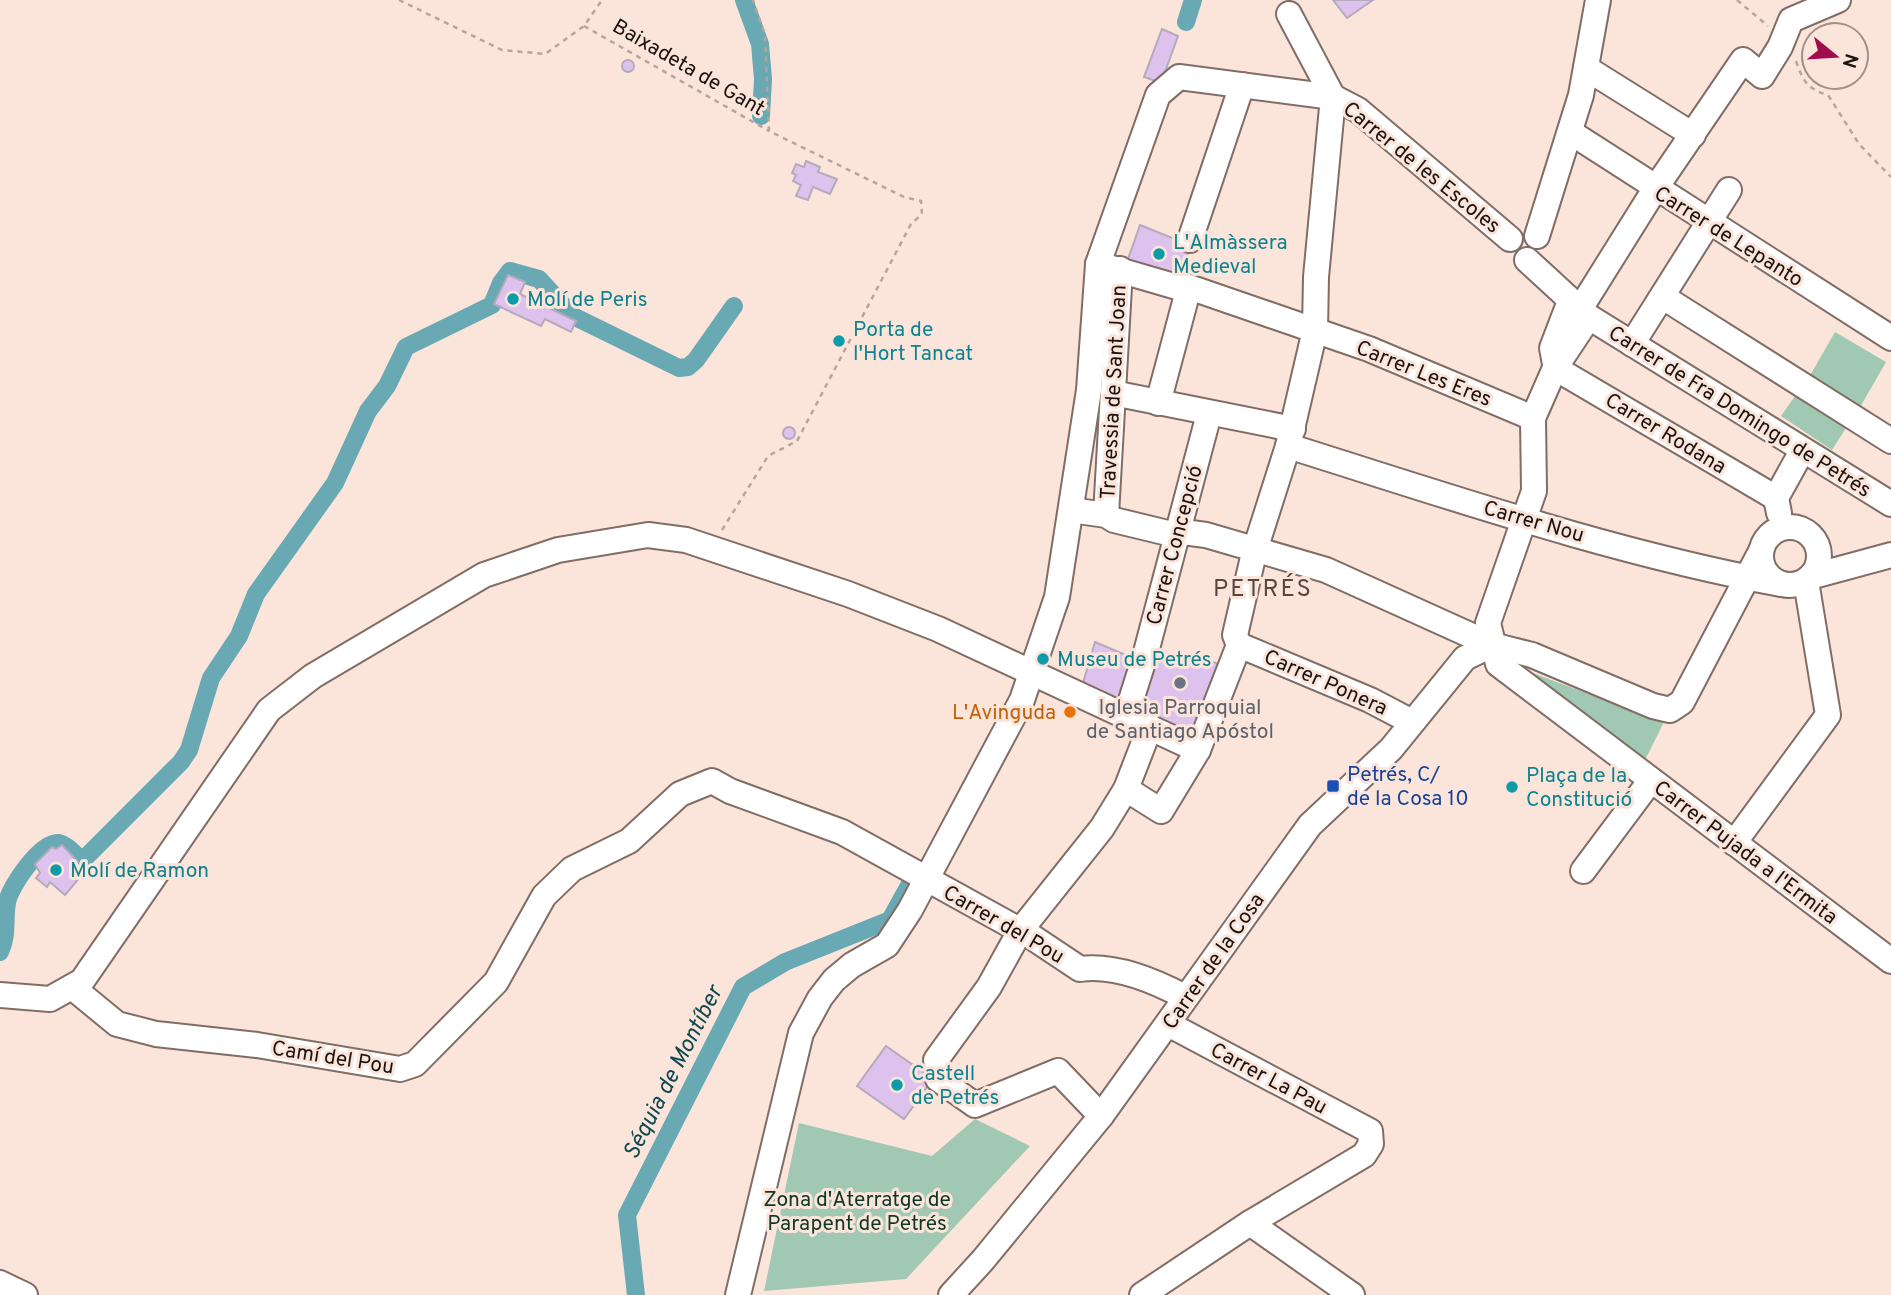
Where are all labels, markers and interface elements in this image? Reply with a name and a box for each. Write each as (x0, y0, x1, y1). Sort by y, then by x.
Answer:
street label: Baixadeta de Gant (607, 14, 769, 123)
north arrow (1800, 21, 1870, 91)
text: N (1836, 50, 1863, 71)
street label: Carrer de les Escoles (1337, 96, 1505, 240)
street label: Carrer de Lepanto (1649, 181, 1808, 294)
place label: L'Almàssera Medieval (1173, 230, 1288, 281)
marker: L'Almàssera Medieval (1151, 246, 1167, 262)
street label: Travessia de Sant Joan (1095, 284, 1134, 500)
place label: Molí de Peris (527, 287, 648, 314)
marker: Molí de Peris (505, 291, 521, 307)
place label: Porta de l'Hort Tancat (853, 317, 973, 368)
street label: Carrer de Fra Domingo de Petrés (1603, 320, 1876, 505)
marker: Porta de l'Hort Tancat (831, 333, 847, 349)
street label: Carrer Les Eres (1352, 335, 1495, 414)
street label: Carrer Rodana (1600, 387, 1731, 481)
street label: Carrer Concepció (1141, 462, 1210, 628)
street label: Carrer Nou (1480, 495, 1587, 550)
district label: PETRÉS (1213, 573, 1313, 605)
street label: Carrer Ponera (1259, 644, 1391, 723)
place label: Museu de Petrés (1057, 647, 1212, 674)
marker: Museu de Petrés (1035, 651, 1051, 667)
marker: Iglesia Parroquial de Santiago Apóstol (1172, 675, 1188, 691)
place label: Iglesia Parroquial de Santiago Apóstol (1086, 695, 1274, 746)
place label: L'Avinguda (952, 700, 1056, 727)
marker: L'Avinguda (1062, 704, 1078, 720)
place label: Petrés, C/ de la Cosa 10 (1347, 762, 1469, 813)
place label: Plaça de la Constitució (1526, 763, 1632, 814)
street label: Carrer Pujada a l'Ermita (1648, 775, 1843, 931)
marker: Petrés, C/ de la Cosa 10 (1325, 778, 1341, 794)
marker: Plaça de la Constitució (1504, 779, 1520, 795)
place label: Molí de Ramon (70, 858, 209, 885)
marker: Molí de Ramon (48, 862, 64, 878)
street label: Carrer del Pou (938, 880, 1069, 971)
street label: Carrer de la Cosa (1157, 888, 1271, 1035)
water label: Séquia de Montíber (618, 979, 732, 1165)
street label: Camí del Pou (270, 1036, 396, 1081)
street label: Carrer La Pau (1205, 1037, 1331, 1121)
place label: Castell de Petrés (911, 1061, 999, 1112)
marker: Castell de Petrés (889, 1077, 905, 1093)
park label: Zona d'Aterratge de Parapent de Petrés (763, 1187, 951, 1238)

